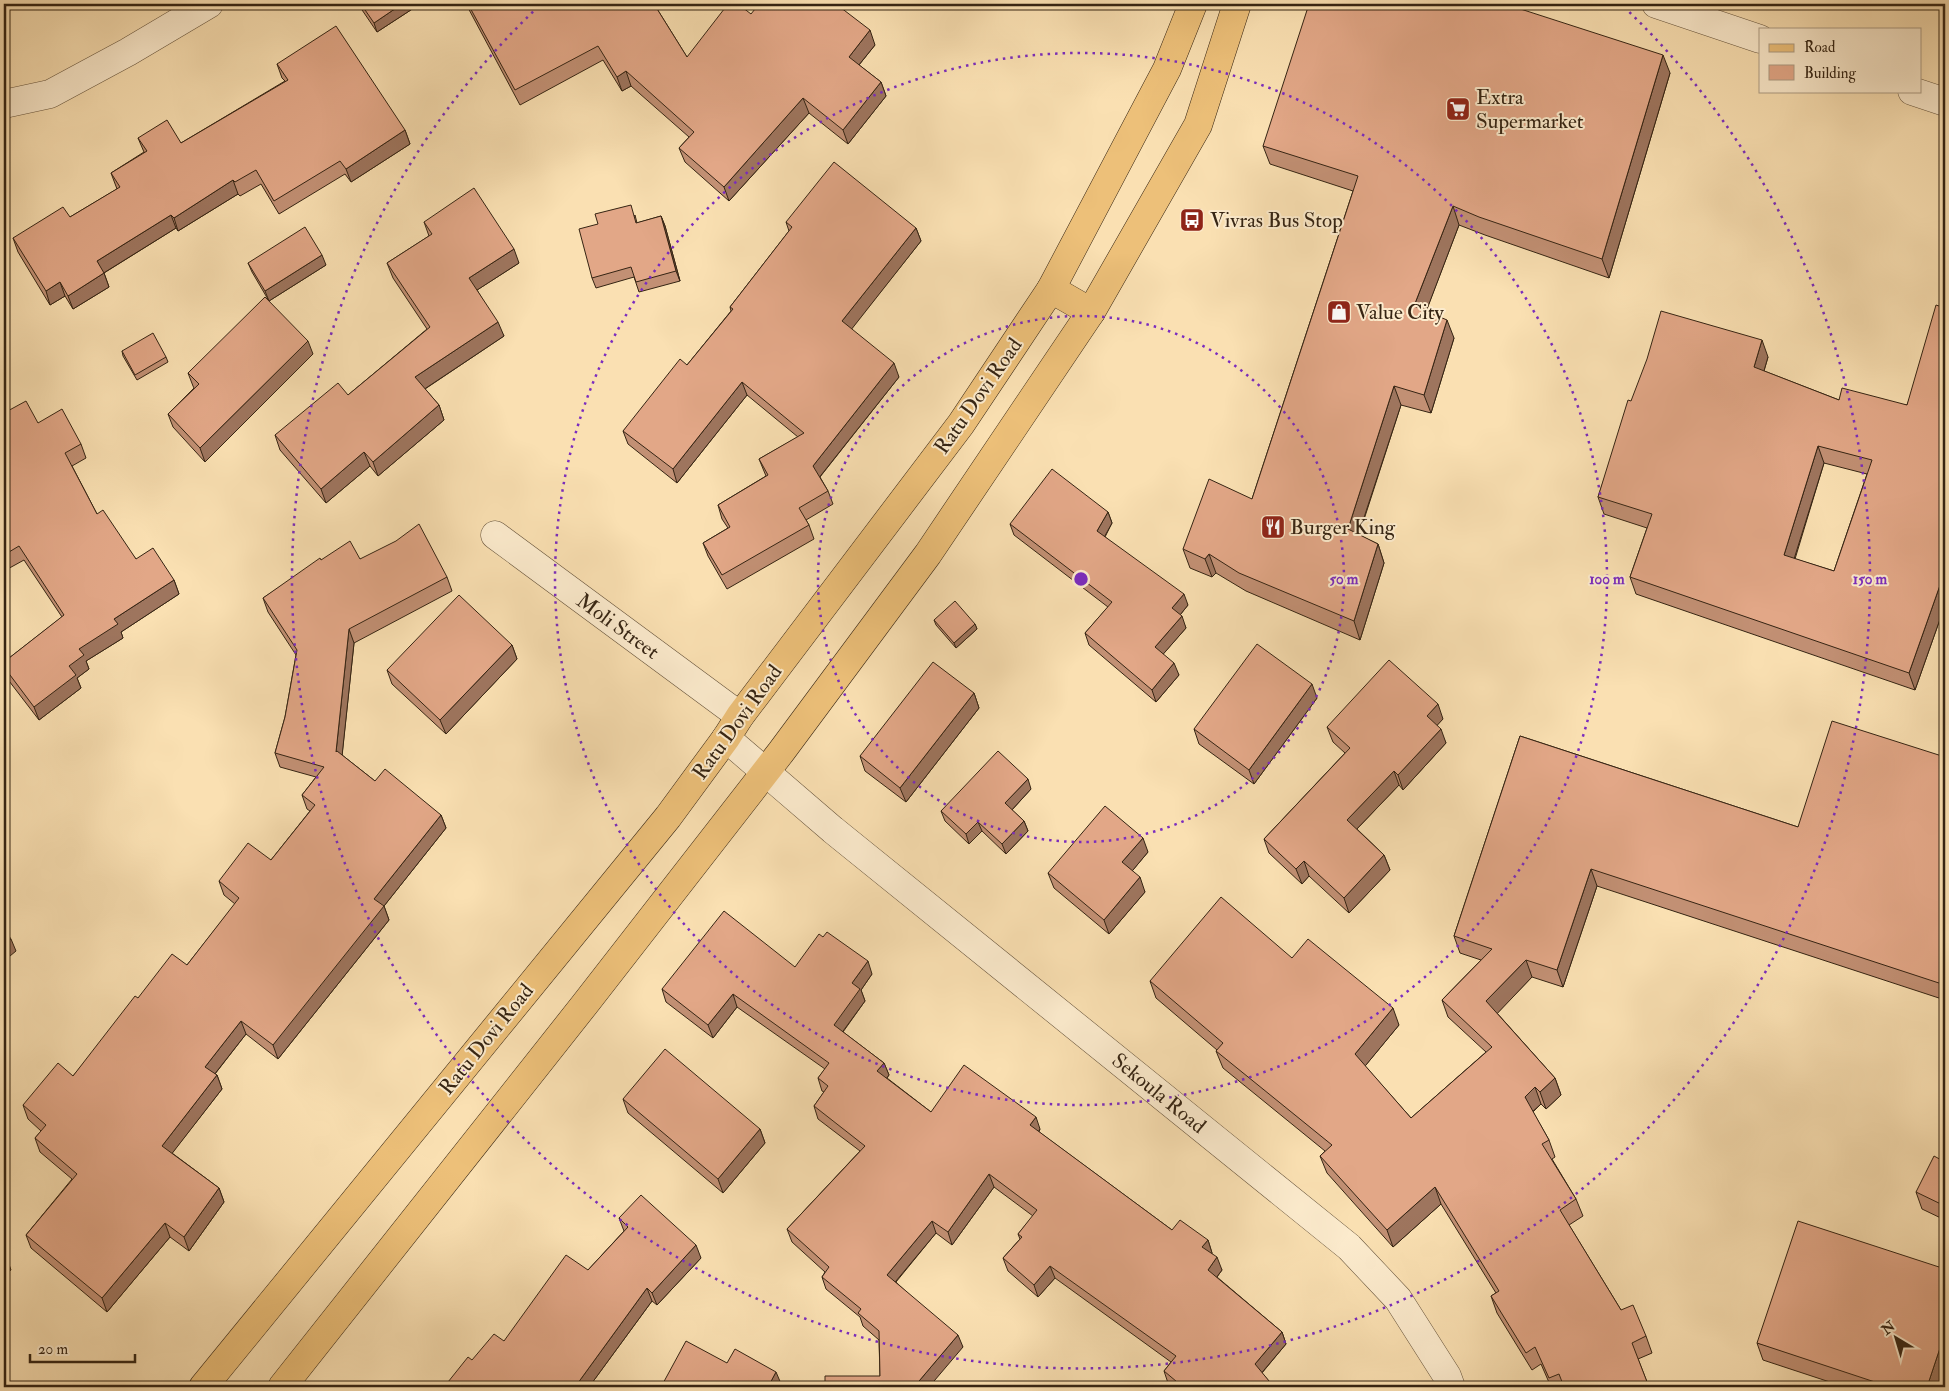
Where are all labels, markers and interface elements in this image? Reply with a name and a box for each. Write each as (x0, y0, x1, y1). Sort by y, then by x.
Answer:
legend (1759, 28, 1922, 92)
text: Road (1804, 38, 1836, 57)
text: Building (1804, 64, 1856, 83)
place label: Extra Supermarket (1476, 84, 1584, 135)
supermarket icon: Extra Supermarket (1445, 96, 1471, 122)
bus stop icon: Vivras Bus Stop (1179, 207, 1205, 233)
place label: Vivras Bus Stop (1210, 207, 1343, 234)
shop icon: Value City (1326, 299, 1352, 325)
place label: Value City (1356, 299, 1445, 326)
street label: Ratu Dovi Road (928, 332, 1029, 460)
restaurant icon: Burger King (1260, 514, 1286, 540)
place label: Burger King (1290, 514, 1396, 541)
centre of rings (1072, 570, 1090, 588)
text: 50 m (1330, 570, 1359, 589)
text: 100 m (1589, 570, 1625, 589)
text: 150 m (1853, 570, 1887, 589)
street label: Moli Street (571, 587, 665, 666)
street label: Ratu Dovi Road (687, 659, 789, 785)
street label: Ratu Dovi Road (433, 978, 540, 1101)
street label: Sekoula Road (1106, 1047, 1212, 1140)
north arrow (1872, 1314, 1922, 1364)
text: N (1877, 1317, 1899, 1339)
scale bar (30, 1331, 135, 1363)
text: 20 m (38, 1340, 68, 1359)

